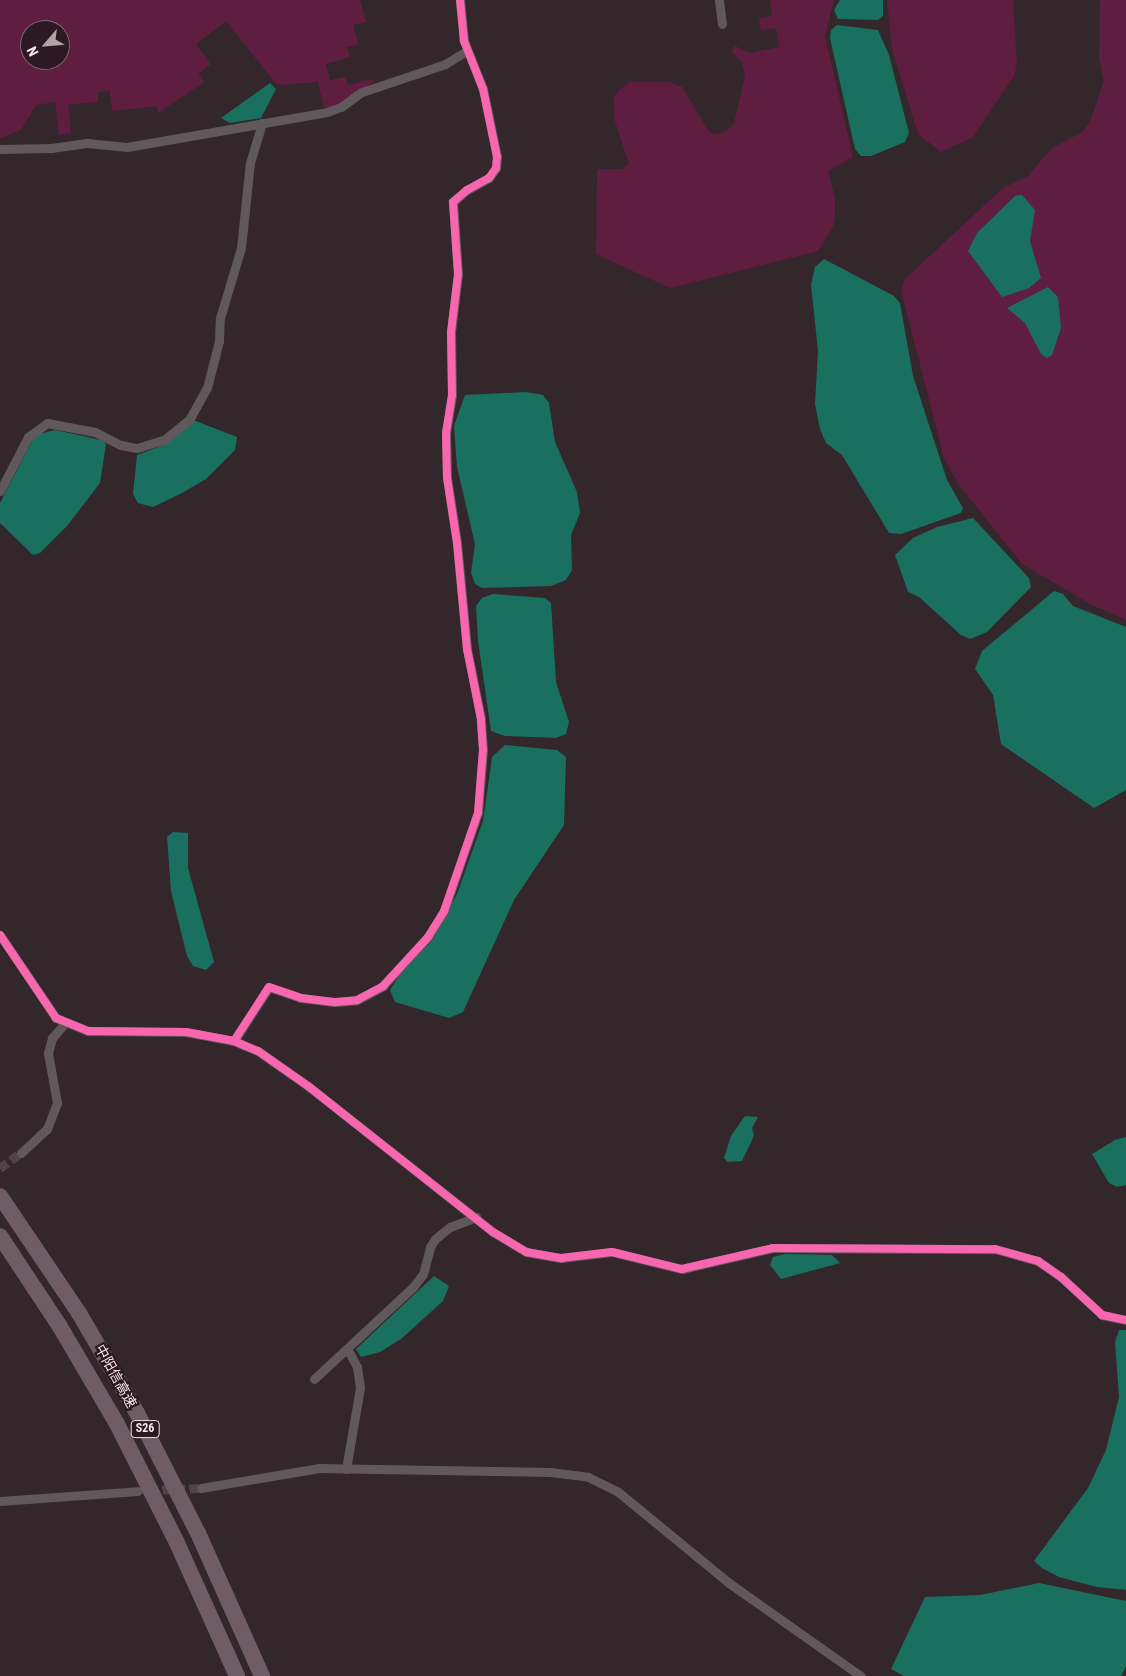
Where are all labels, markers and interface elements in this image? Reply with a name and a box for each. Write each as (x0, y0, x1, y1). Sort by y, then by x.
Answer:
north arrow (20, 20, 70, 70)
text: N (23, 44, 42, 59)
street label: 中阳信高速 (92, 1341, 140, 1411)
road number: S26 (130, 1420, 160, 1438)

